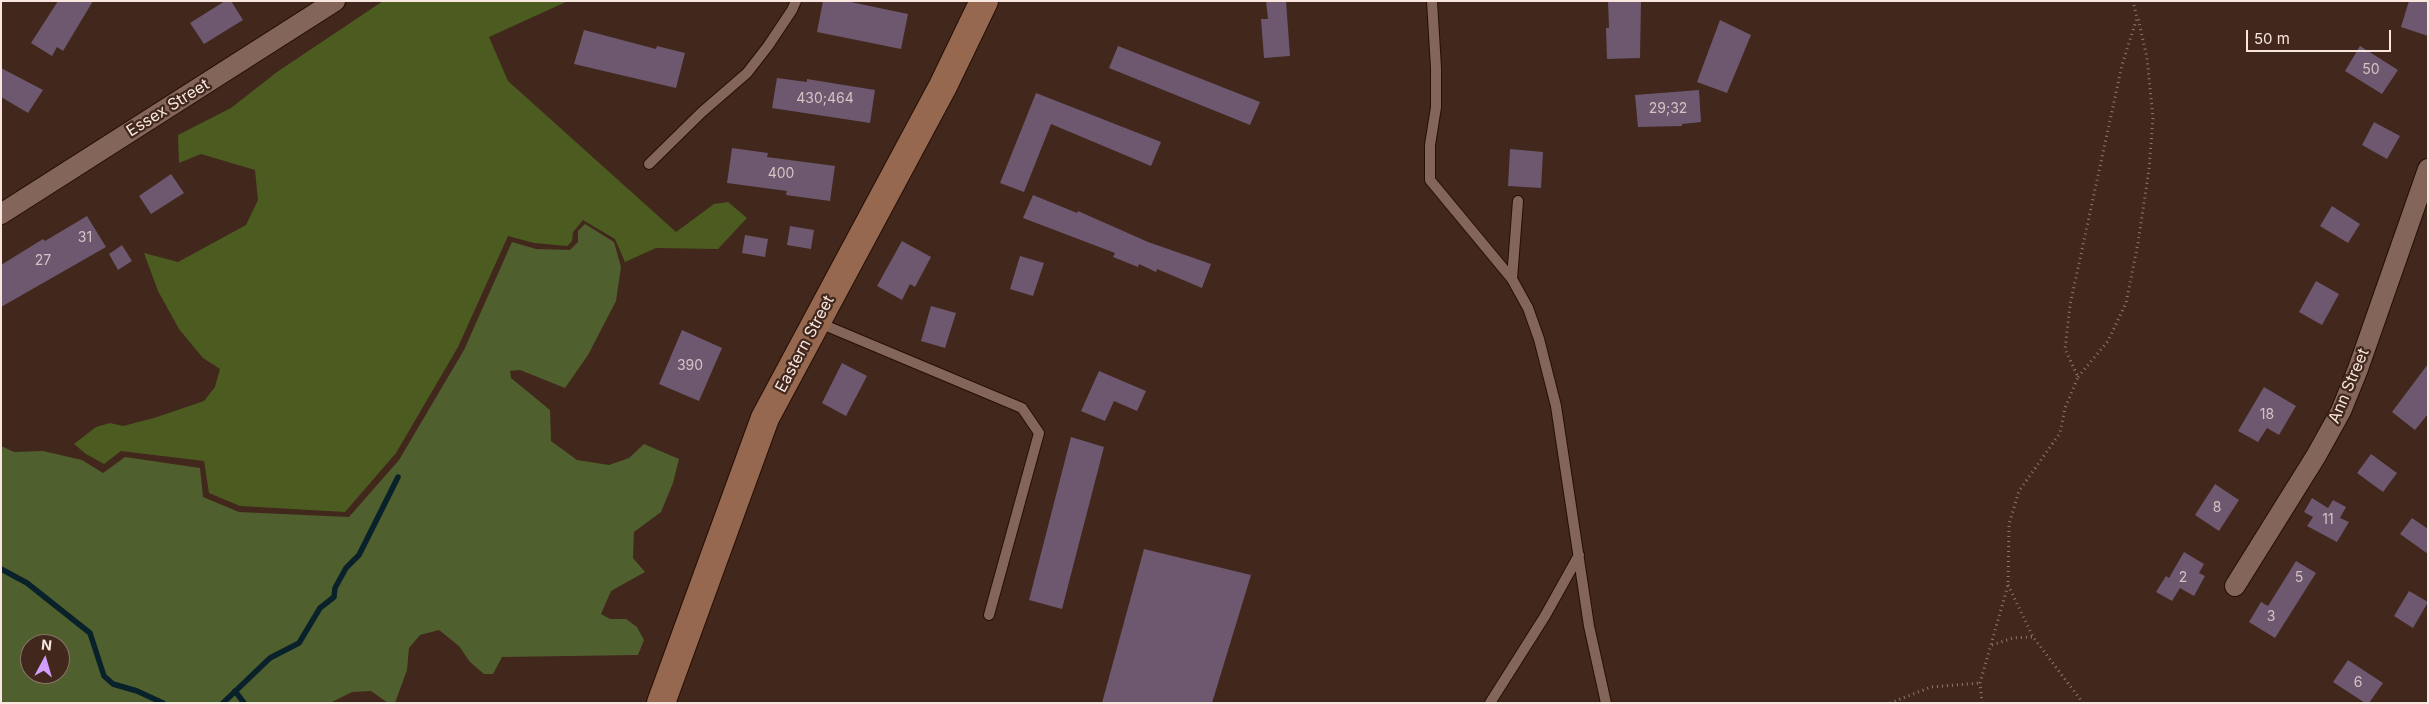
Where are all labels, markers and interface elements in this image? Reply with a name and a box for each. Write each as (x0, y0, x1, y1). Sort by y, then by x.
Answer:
scale bar (2249, 20, 2394, 52)
text: 50 m (2254, 29, 2290, 48)
house number: 50 (2362, 62, 2380, 78)
street label: Essex Street (123, 75, 213, 141)
house number: 430;464 (796, 91, 854, 107)
house number: 29;32 (1649, 101, 1687, 117)
house number: 400 (768, 166, 794, 182)
house number: 31 (78, 230, 92, 246)
house number: 27 (35, 253, 51, 269)
street label: Eastern Street (771, 292, 839, 396)
street label: Ann Street (2325, 346, 2373, 426)
house number: 390 (677, 358, 703, 374)
house number: 18 (2260, 407, 2274, 423)
house number: 8 (2213, 500, 2221, 516)
house number: 11 (2322, 512, 2334, 528)
house number: 2 (2179, 570, 2187, 586)
house number: 5 (2295, 570, 2303, 586)
house number: 3 (2267, 609, 2275, 625)
north arrow (20, 634, 70, 684)
text: N (40, 636, 53, 654)
house number: 6 (2354, 675, 2362, 691)

